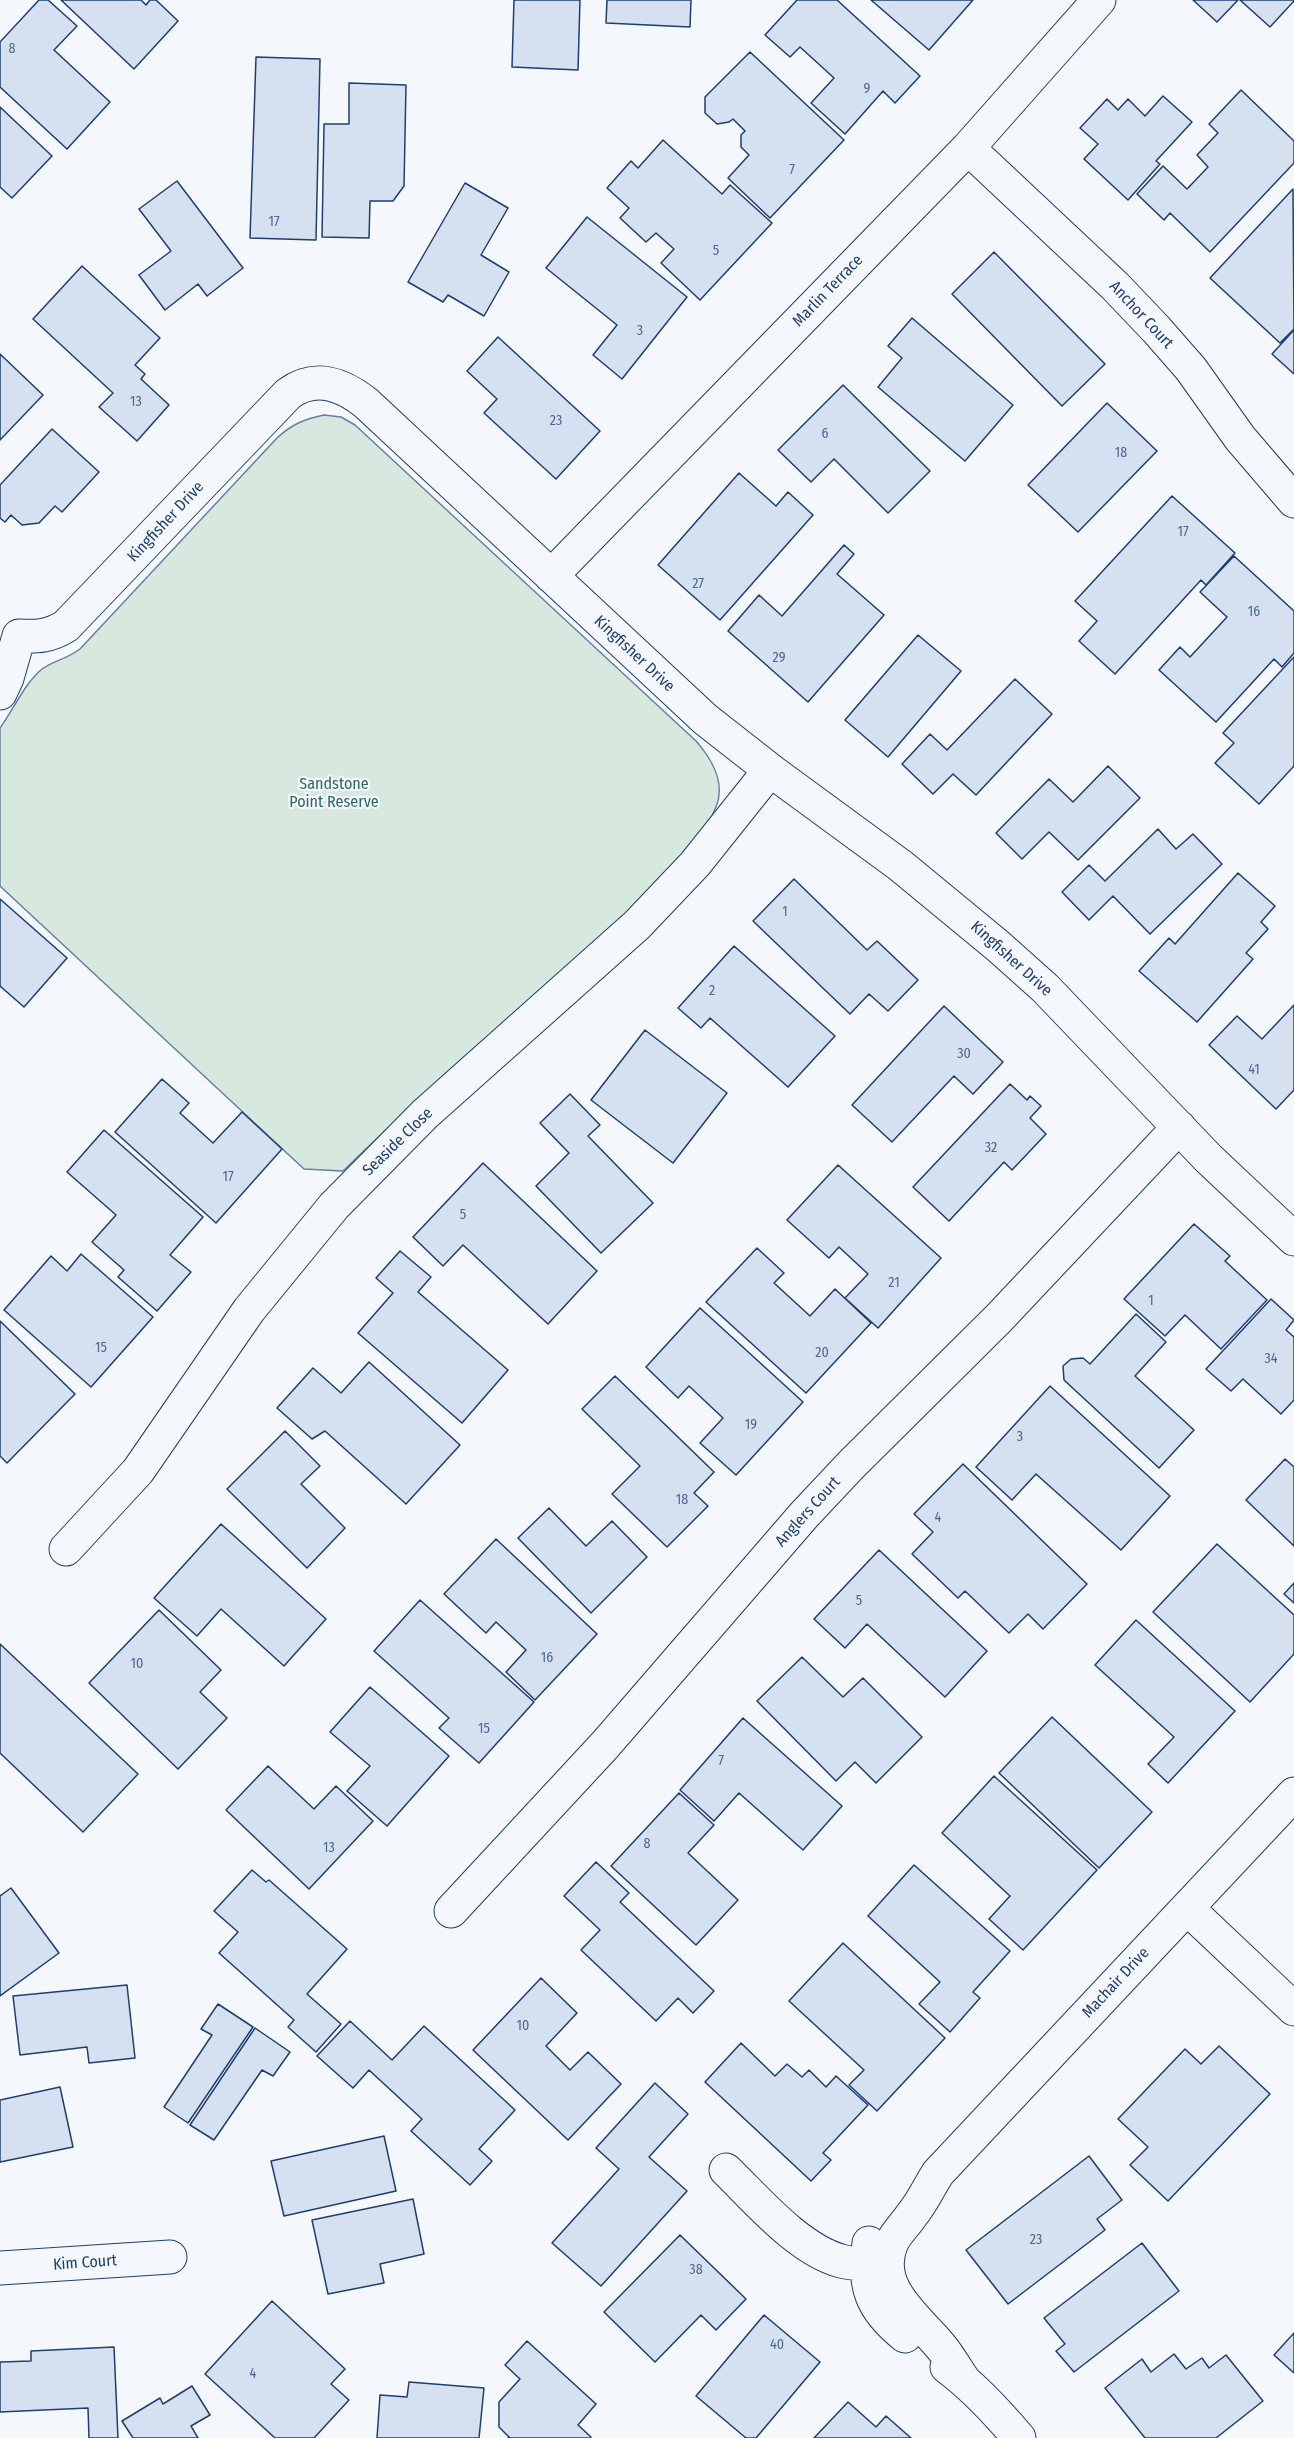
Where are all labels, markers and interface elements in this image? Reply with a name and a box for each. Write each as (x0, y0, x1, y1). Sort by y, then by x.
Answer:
house number: 8 (9, 41, 15, 57)
house number: 9 (864, 81, 870, 97)
house number: 7 (789, 162, 795, 178)
house number: 17 (268, 214, 280, 230)
house number: 5 (713, 243, 719, 259)
street label: Marlin Terrace (789, 251, 867, 331)
street label: Anchor Court (1105, 277, 1177, 353)
house number: 3 (637, 323, 643, 339)
house number: 13 (130, 394, 142, 410)
house number: 23 (550, 413, 562, 429)
house number: 6 (822, 426, 828, 442)
house number: 18 (1115, 445, 1127, 461)
street label: Kingfisher Drive (124, 478, 208, 566)
house number: 17 (1177, 524, 1189, 540)
house number: 27 (692, 576, 704, 592)
house number: 16 (1248, 604, 1260, 620)
street label: Kingfisher Drive (590, 612, 678, 696)
house number: 29 (773, 650, 785, 666)
park label: Sandstone Point Reserve (289, 775, 379, 813)
house number: 1 (782, 904, 788, 920)
street label: Kingfisher Drive (966, 917, 1056, 1001)
house number: 2 (709, 983, 715, 999)
house number: 30 (957, 1046, 971, 1062)
house number: 41 (1248, 1062, 1260, 1078)
street label: Seaside Close (359, 1104, 437, 1180)
house number: 32 (985, 1140, 997, 1156)
house number: 17 (222, 1169, 234, 1185)
house number: 5 (460, 1207, 466, 1223)
house number: 21 (888, 1275, 900, 1291)
house number: 1 (1148, 1293, 1154, 1309)
house number: 15 (95, 1340, 107, 1356)
house number: 20 (815, 1345, 829, 1361)
house number: 34 (1264, 1351, 1278, 1367)
house number: 19 (745, 1417, 757, 1433)
house number: 3 (1017, 1429, 1023, 1445)
street label: Anglers Court (771, 1473, 845, 1551)
house number: 18 (676, 1492, 688, 1508)
house number: 4 (935, 1510, 941, 1526)
house number: 5 (856, 1593, 862, 1609)
house number: 16 (541, 1650, 553, 1666)
house number: 10 (131, 1656, 143, 1672)
house number: 15 (478, 1721, 490, 1737)
house number: 7 (718, 1753, 724, 1769)
house number: 8 (644, 1836, 650, 1852)
house number: 13 (323, 1840, 335, 1856)
street label: Machair Drive (1078, 1944, 1154, 2022)
house number: 10 (517, 2018, 529, 2034)
house number: 23 (1030, 2232, 1042, 2248)
street label: Kim Court (52, 2251, 118, 2275)
house number: 38 (689, 2262, 703, 2278)
house number: 40 (770, 2337, 784, 2353)
house number: 4 (250, 2366, 256, 2382)

